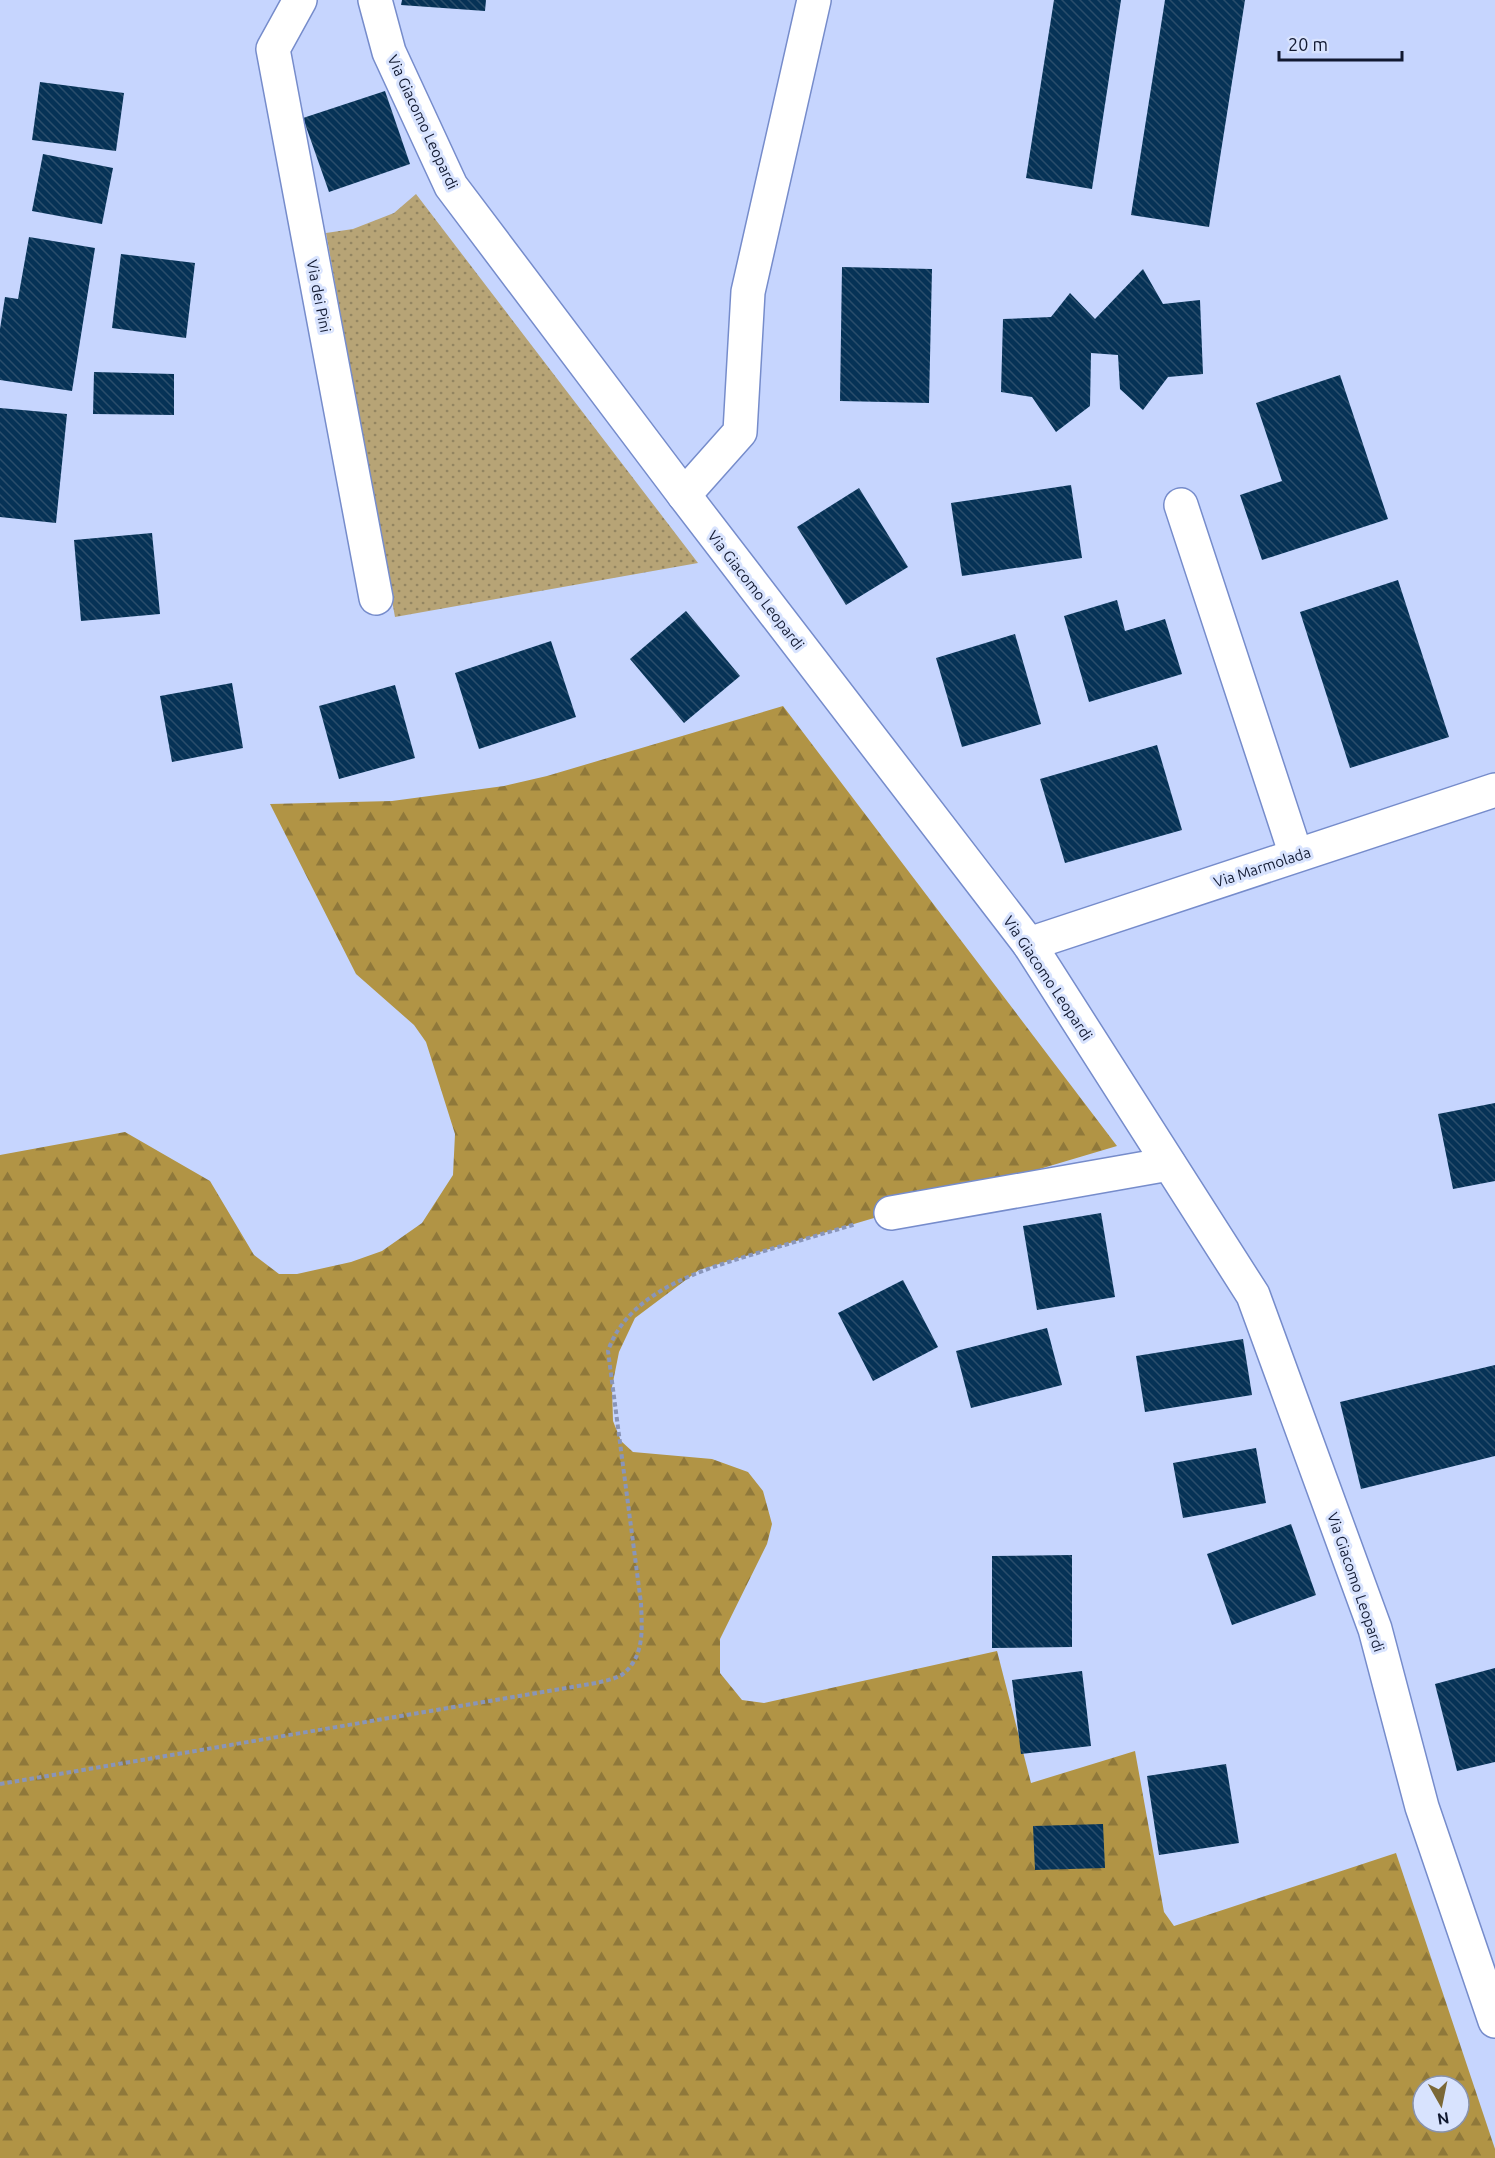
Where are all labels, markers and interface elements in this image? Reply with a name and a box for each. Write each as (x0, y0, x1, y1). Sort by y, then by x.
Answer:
scale bar (1279, 24, 1402, 62)
text: 20 m (1288, 34, 1328, 54)
street label: Via Giacomo Leopardi (384, 52, 462, 192)
street label: Via dei Pini (304, 258, 334, 334)
street label: Via Giacomo Leopardi (704, 527, 808, 653)
street label: Via Marmolada (1211, 843, 1313, 891)
street label: Via Giacomo Leopardi (1000, 913, 1096, 1043)
street label: Via Giacomo Leopardi (1324, 1510, 1388, 1654)
north arrow (1411, 2074, 1471, 2134)
text: N (1436, 2109, 1451, 2129)

